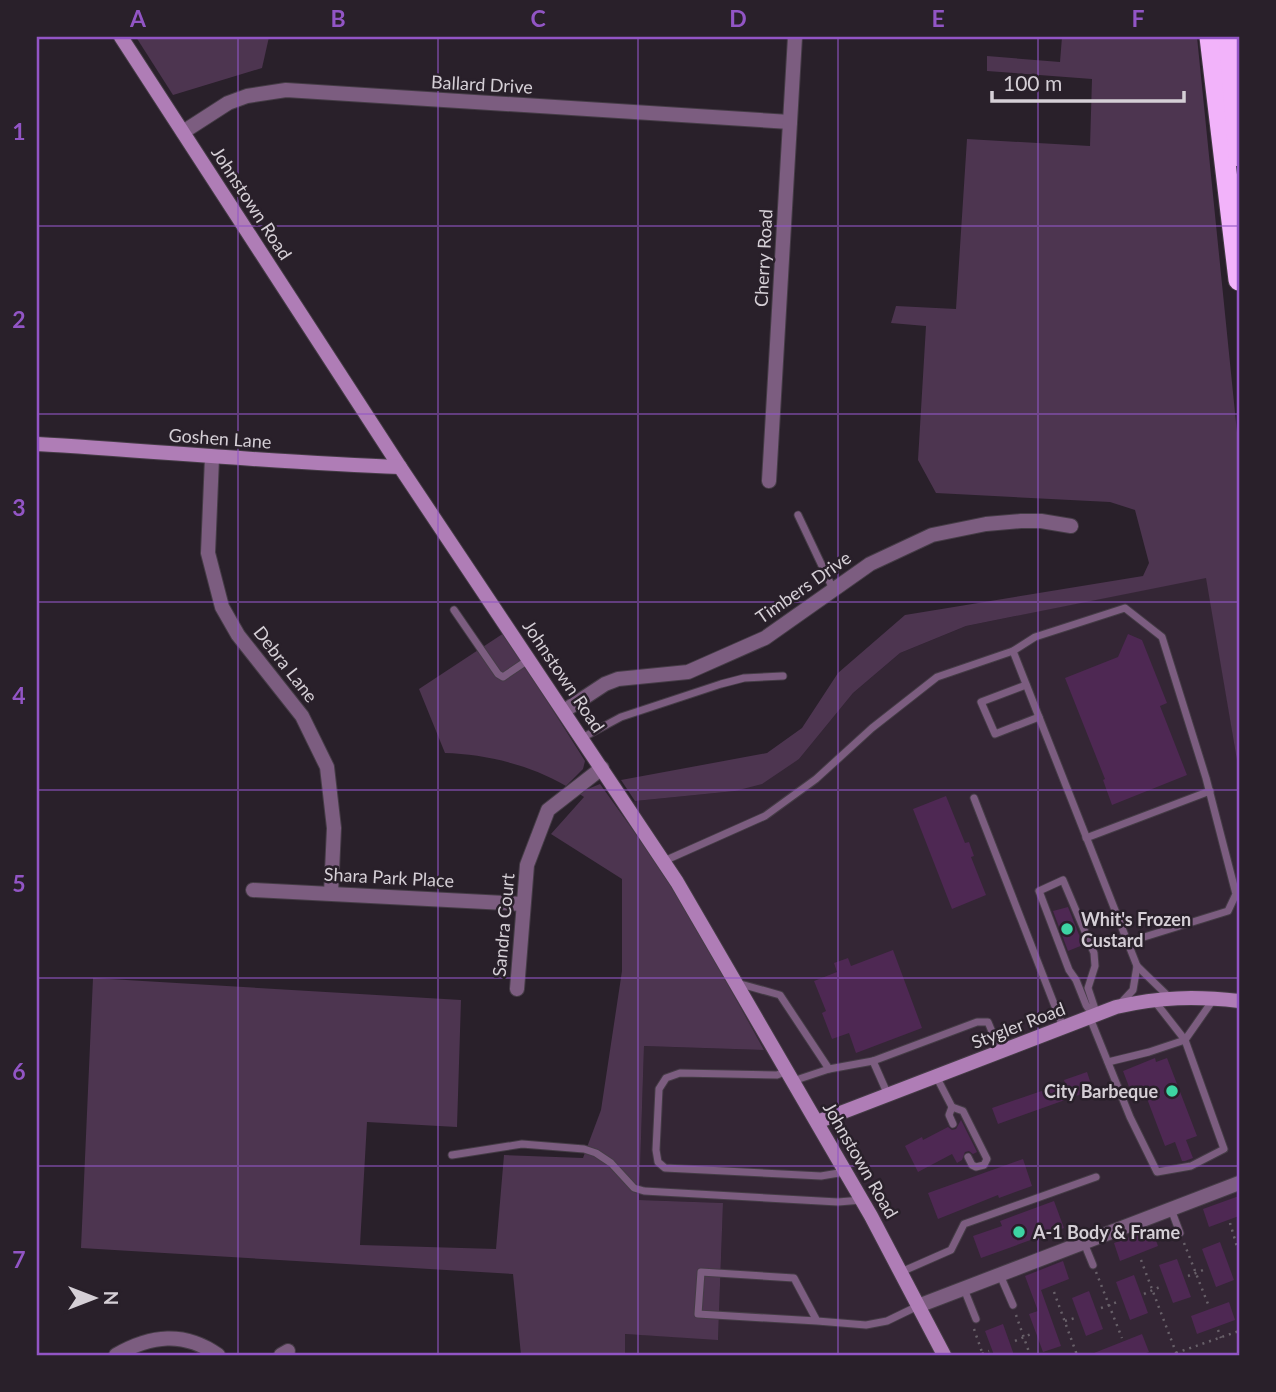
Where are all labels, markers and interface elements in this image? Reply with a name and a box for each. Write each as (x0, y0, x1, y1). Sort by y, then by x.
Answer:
text: A (129, 4, 147, 32)
text: B (330, 4, 346, 32)
text: C (530, 4, 546, 32)
text: D (729, 4, 747, 32)
text: E (931, 4, 945, 32)
text: F (1131, 4, 1145, 32)
scale bar (992, 60, 1185, 104)
street label: Ballard Drive (431, 70, 533, 98)
text: 100 m (1003, 70, 1062, 95)
text: 1 (12, 117, 26, 145)
street label: Johnstown Road (207, 142, 297, 264)
street label: Cherry Road (749, 208, 777, 308)
text: 2 (12, 305, 26, 333)
street label: Goshen Lane (168, 423, 272, 453)
text: 3 (12, 493, 26, 521)
street label: Timbers Drive (751, 546, 855, 628)
street label: Johnstown Road (518, 616, 610, 736)
street label: Debra Lane (249, 621, 323, 707)
text: 4 (12, 681, 26, 709)
street label: Shara Park Place (323, 863, 455, 891)
text: 5 (12, 869, 26, 897)
street label: Sandra Court (488, 872, 519, 978)
place label: Whit's Frozen Custard (1081, 908, 1191, 951)
marker: Whit's Frozen Custard (1059, 921, 1075, 937)
street label: Stygler Road (968, 997, 1068, 1053)
text: 6 (12, 1057, 26, 1085)
place label: City Barbeque (1044, 1080, 1158, 1102)
marker: City Barbeque (1164, 1083, 1180, 1099)
street label: Johnstown Road (819, 1098, 903, 1222)
place label: A-1 Body & Frame (1032, 1221, 1180, 1243)
marker: A-1 Body & Frame (1011, 1224, 1027, 1240)
text: 7 (12, 1245, 26, 1273)
north arrow (60, 1262, 130, 1332)
text: N (100, 1291, 123, 1305)

